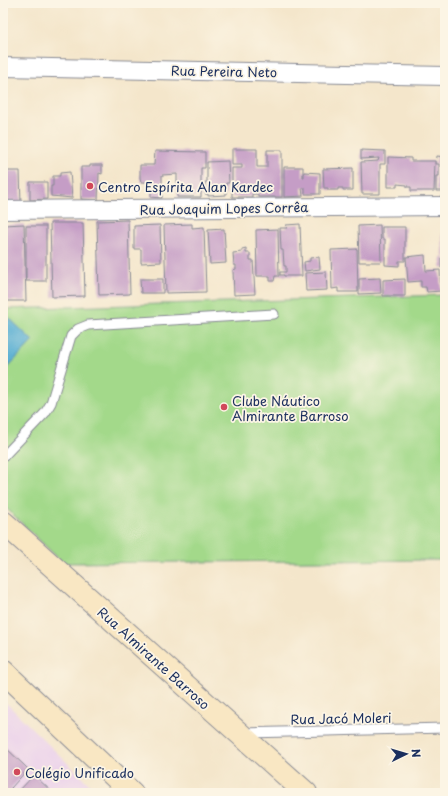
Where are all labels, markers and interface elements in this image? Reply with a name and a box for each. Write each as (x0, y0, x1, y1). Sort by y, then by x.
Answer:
street label: Rua Pereira Neto (171, 61, 277, 81)
place label: Centro Espírita Alan Kardec (98, 177, 273, 196)
marker: Centro Espírita Alan Kardec (85, 181, 95, 191)
street label: Rua Joaquim Lopes Corrêa (140, 197, 309, 219)
place label: Clube Náutico Almirante Barroso (232, 391, 349, 425)
marker: Clube Náutico Almirante Barroso (219, 402, 229, 412)
street label: Rua Almirante Barroso (94, 602, 214, 714)
street label: Rua Jacó Moleri (290, 708, 392, 728)
north arrow (386, 734, 426, 774)
text: N (408, 748, 425, 758)
place label: Colégio Unificado (25, 763, 134, 782)
marker: Colégio Unificado (12, 767, 22, 777)

